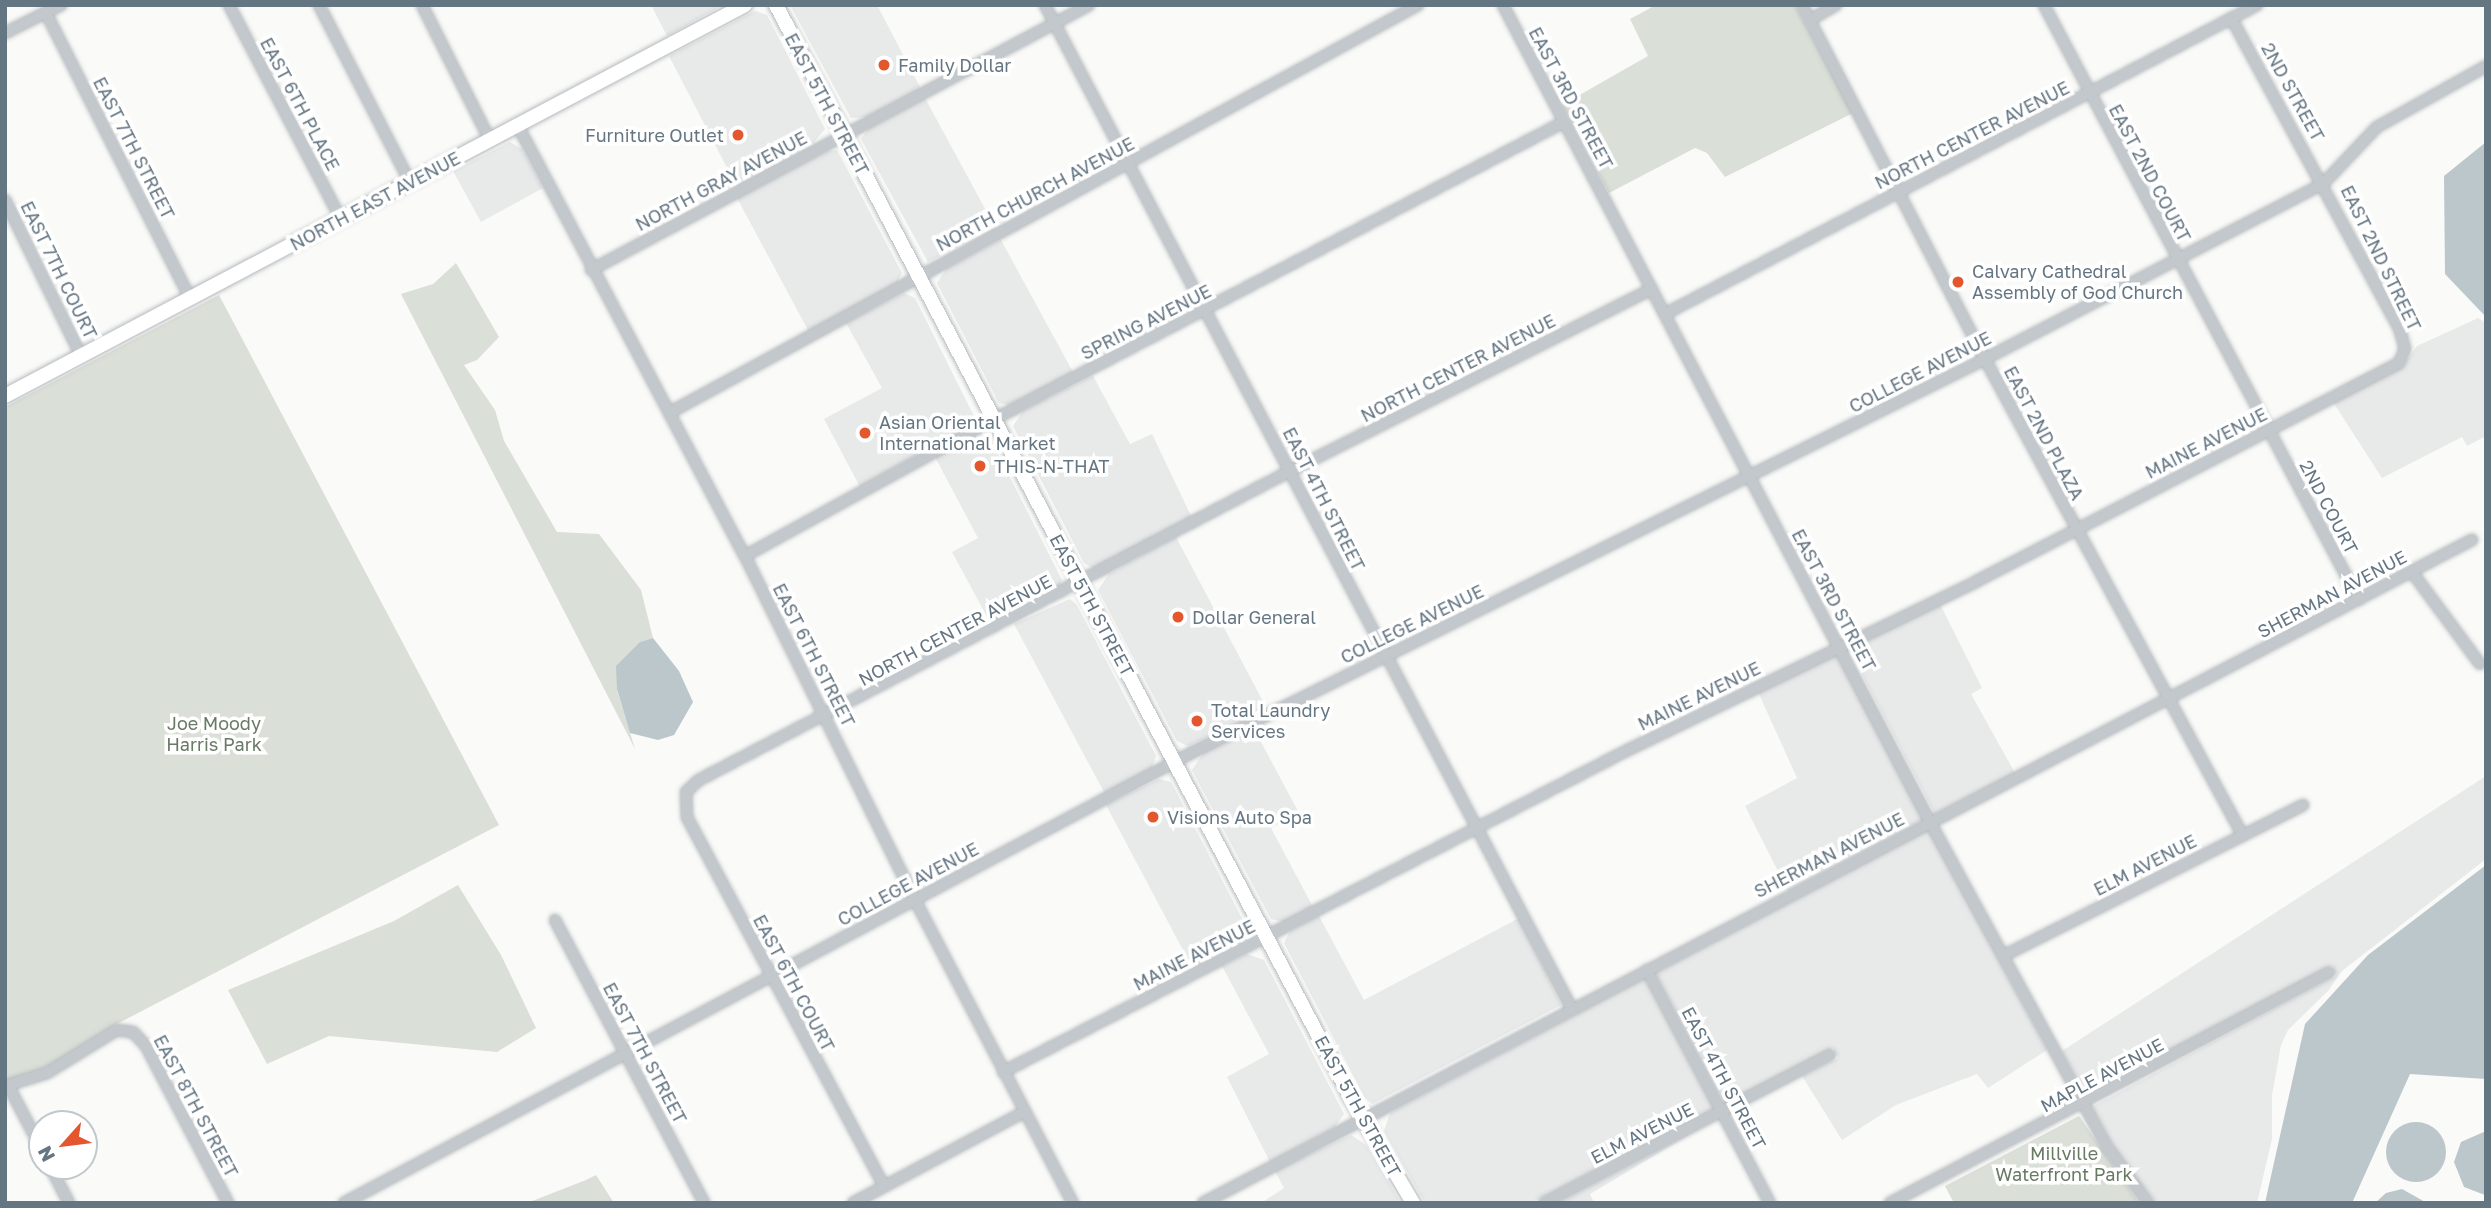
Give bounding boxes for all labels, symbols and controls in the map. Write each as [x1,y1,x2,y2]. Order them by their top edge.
street label: EAST 3RD STREET [1524,23,1618,173]
street label: EAST 5TH STREET [780,29,874,179]
street label: EAST 6TH PLACE [256,34,344,174]
street label: 2ND STREET [2257,39,2329,145]
place label: Family Dollar [898,54,1011,76]
marker: Family Dollar [876,57,892,73]
street label: EAST 7TH STREET [89,73,179,223]
street label: NORTH CENTER AVENUE [1871,76,2073,194]
street label: EAST 2ND COURT [2105,100,2195,246]
place label: Furniture Outlet [585,124,724,146]
street label: NORTH GRAY AVENUE [632,127,810,235]
marker: Furniture Outlet [730,127,746,143]
street label: NORTH CHURCH AVENUE [932,132,1138,256]
street label: NORTH EAST AVENUE [286,147,464,255]
street label: EAST 2ND STREET [2336,182,2426,334]
street label: EAST 7TH COURT [16,198,102,342]
place label: Calvary Cathedral Assembly of God Church [1972,261,2183,304]
marker: Calvary Cathedral Assembly of God Church [1950,274,1966,290]
street label: SPRING AVENUE [1077,280,1215,364]
street label: NORTH CENTER AVENUE [1357,309,1559,427]
street label: COLLEGE AVENUE [1845,327,1995,417]
street label: EAST 2ND PLAZA [2000,362,2088,504]
street label: MAINE AVENUE [2142,403,2270,483]
place label: Asian Oriental International Market [879,412,1056,454]
street label: EAST 4TH STREET [1278,424,1370,574]
marker: Asian Oriental International Market [857,425,873,441]
place label: THIS-N-THAT [994,455,1109,477]
street label: 2ND COURT [2295,456,2363,558]
marker: THIS-N-THAT [972,458,988,474]
street label: EAST 3RD STREET [1787,525,1881,675]
street label: EAST 5TH STREET [1045,530,1139,680]
street label: SHERMAN AVENUE [2254,546,2410,642]
street label: NORTH CENTER AVENUE [855,570,1055,690]
street label: EAST 6TH STREET [768,580,860,730]
street label: COLLEGE AVENUE [1337,580,1487,668]
place label: Dollar General [1192,606,1316,628]
marker: Dollar General [1170,609,1186,625]
street label: MAINE AVENUE [1634,657,1764,735]
place label: Total Laundry Services [1211,700,1330,742]
park label: Joe Moody Harris Park [166,713,262,756]
marker: Total Laundry Services [1189,713,1205,729]
place label: Visions Auto Spa [1167,806,1312,828]
street label: SHERMAN AVENUE [1750,808,1908,902]
marker: Visions Auto Spa [1145,809,1161,825]
street label: ELM AVENUE [2090,830,2200,900]
street label: COLLEGE AVENUE [834,838,982,930]
street label: EAST 6TH COURT [749,911,839,1055]
street label: MAINE AVENUE [1130,915,1258,995]
street label: EAST 7TH STREET [599,979,691,1127]
street label: EAST 4TH STREET [1677,1003,1771,1153]
street label: EAST 8TH STREET [149,1031,243,1181]
street label: EAST 5TH STREET [1310,1032,1406,1180]
street label: MAPLE AVENUE [2037,1033,2167,1117]
street label: ELM AVENUE [1587,1098,1697,1168]
north arrow [28,1110,98,1180]
text: N [32,1142,59,1166]
park label: Millville Waterfront Park [1995,1143,2133,1186]

